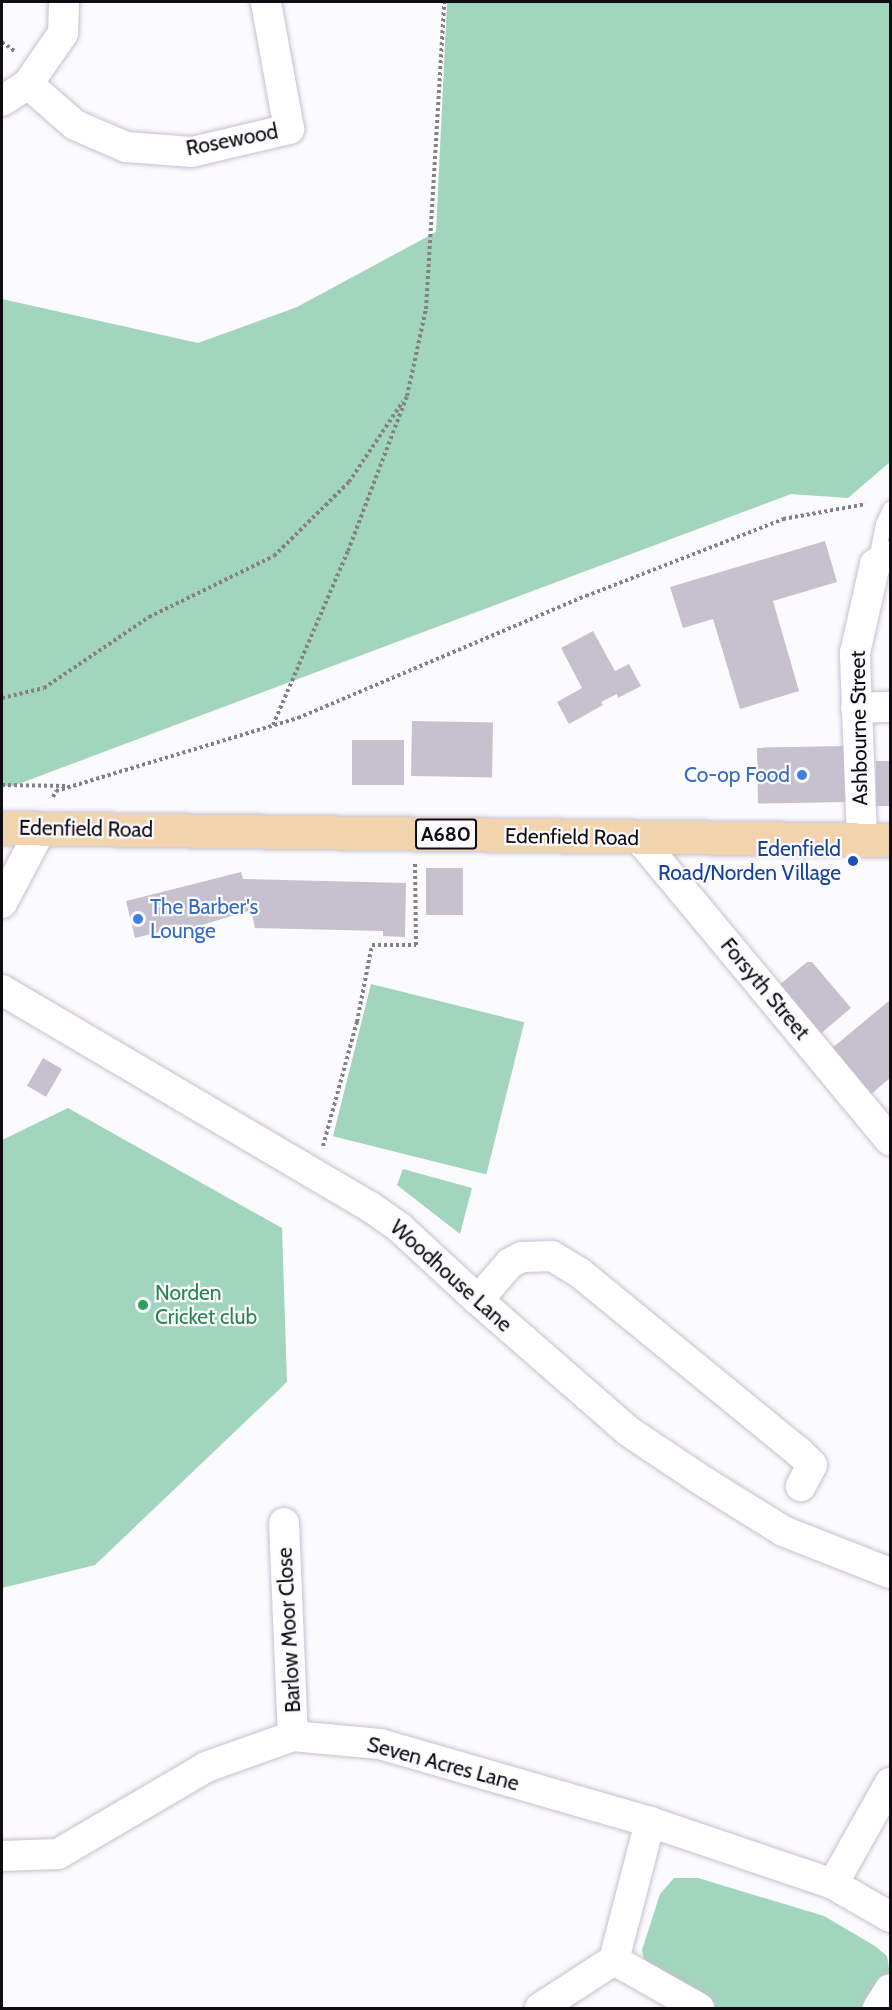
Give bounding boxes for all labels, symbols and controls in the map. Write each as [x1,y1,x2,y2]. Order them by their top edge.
street label: Rosewood [184,119,280,161]
street label: Ashbourne Street [845,650,873,806]
place label: Co-op Food [684,762,790,788]
marker: Co-op Food [795,768,809,782]
street label: Edenfield Road [19,815,153,843]
road number: A680 [414,817,478,851]
street label: Edenfield Road [505,823,639,851]
place label: Edenfield Road/Norden Village [658,836,841,886]
marker: Edenfield Road/Norden Village [846,854,860,868]
place label: The Barber's Lounge [150,894,258,944]
marker: The Barber's Lounge [131,912,145,926]
street label: Forsyth Street [715,933,815,1045]
street label: Woodhouse Lane [385,1215,517,1337]
place label: Norden Cricket club [155,1280,257,1330]
marker: Norden Cricket club [136,1298,150,1312]
street label: Barlow Moor Close [272,1547,306,1713]
street label: Seven Acres Lane [364,1732,522,1796]

